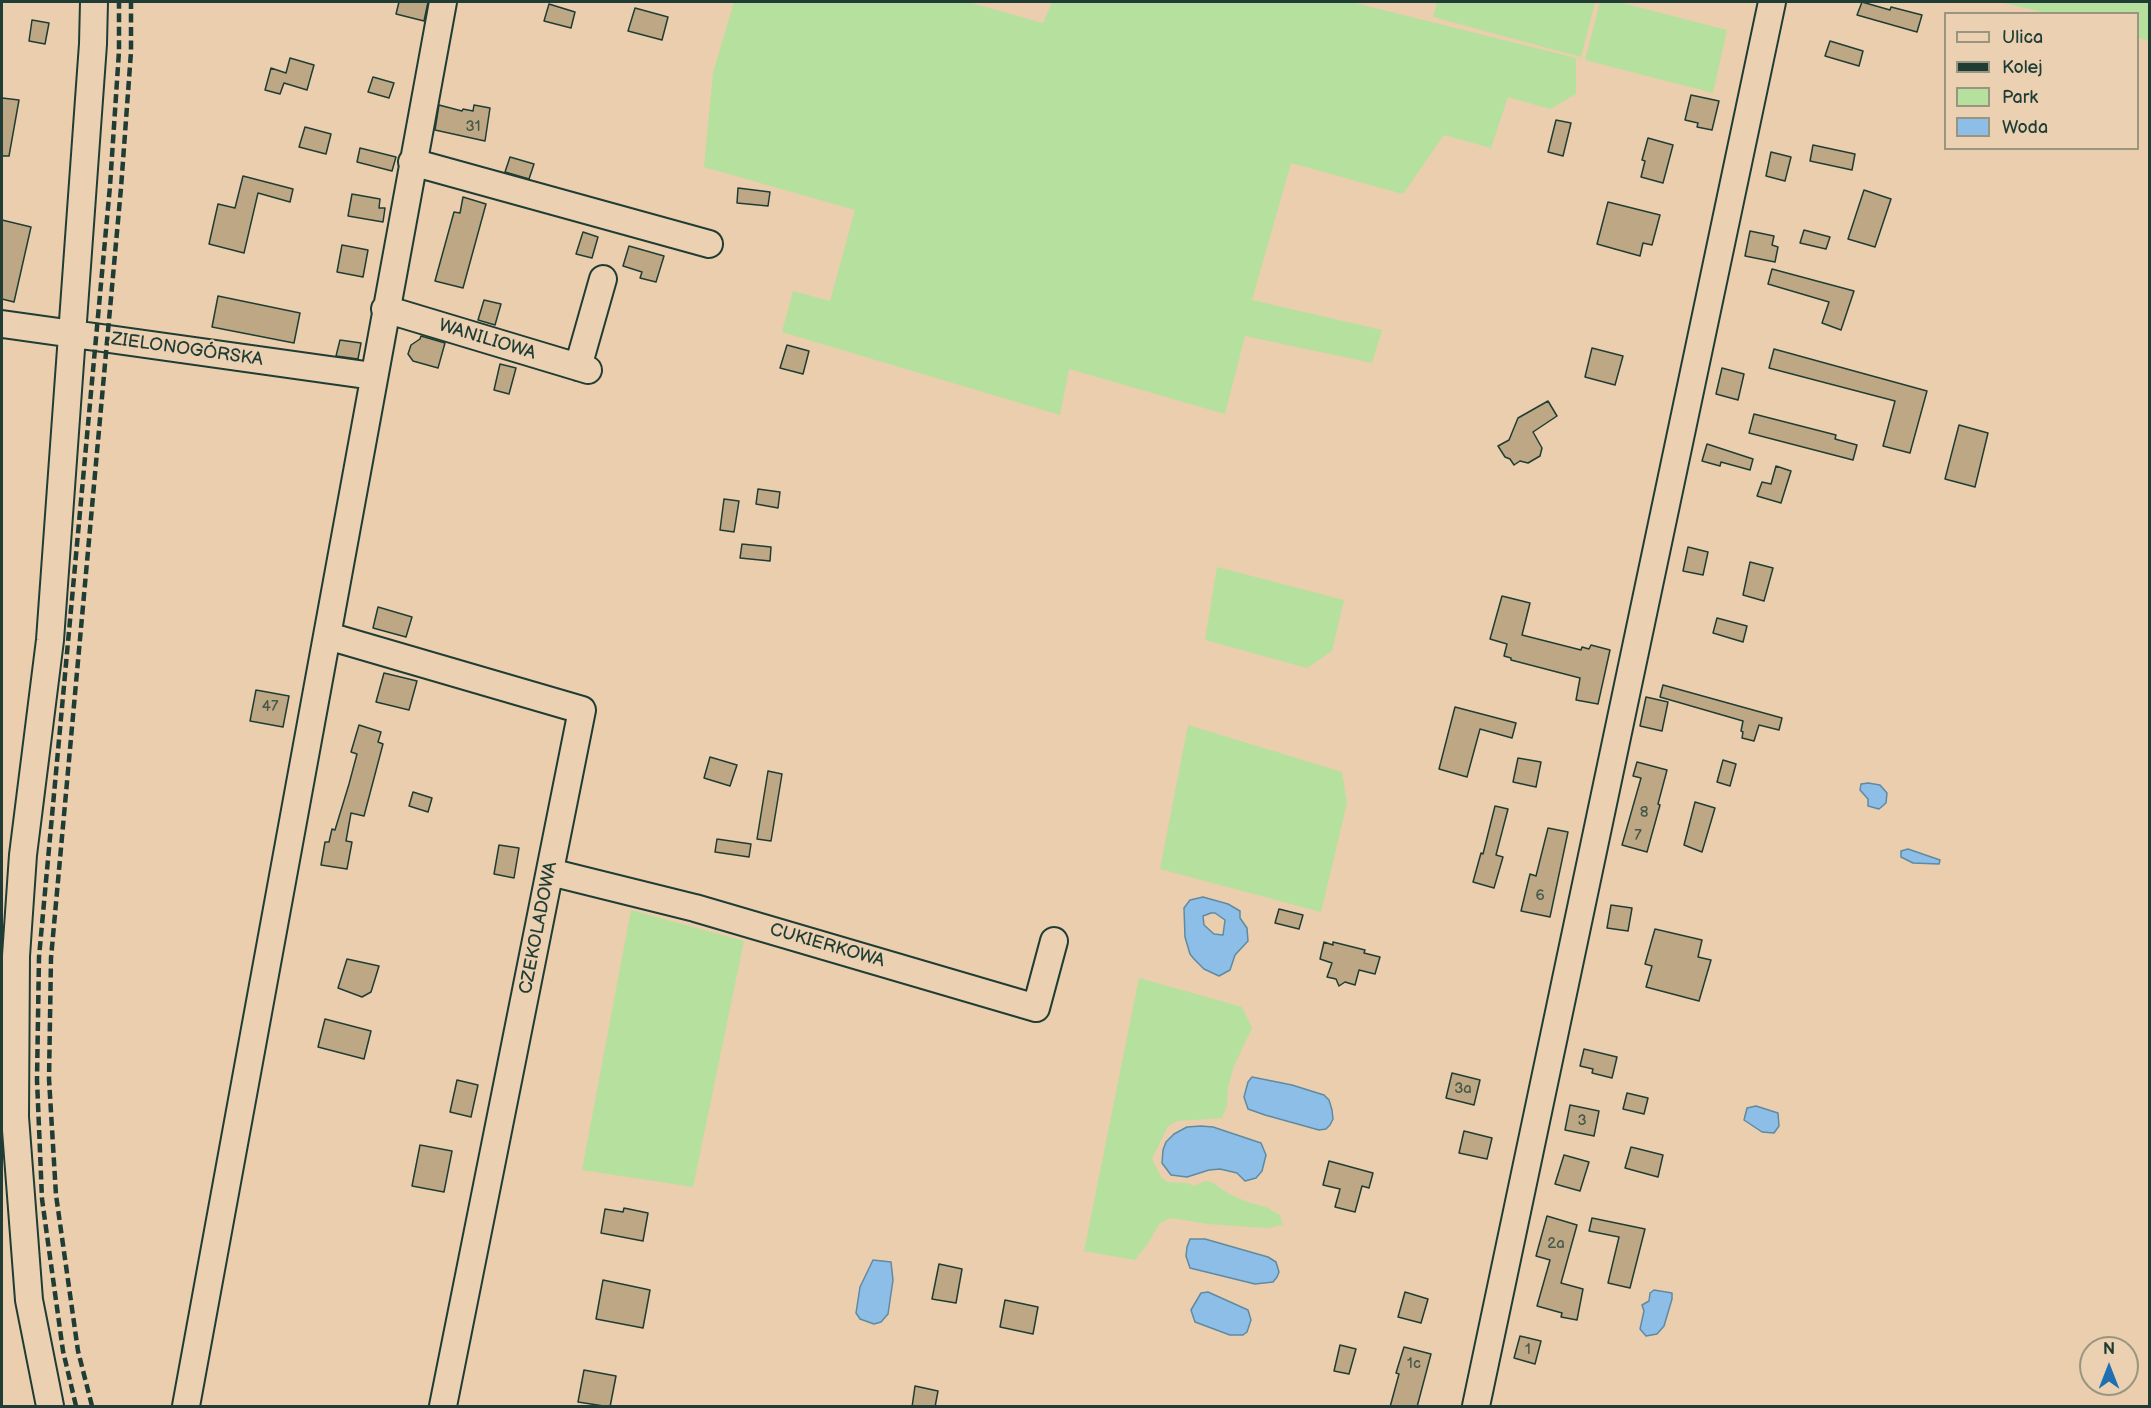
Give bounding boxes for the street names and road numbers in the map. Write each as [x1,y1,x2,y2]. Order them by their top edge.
street label: WANILIOWA [436,315,538,365]
street label: ZIELONOGÓRSKA [110,329,264,371]
street label: CZEKOLADOWA [516,860,562,996]
street label: CUKIERKOWA [767,919,887,973]

